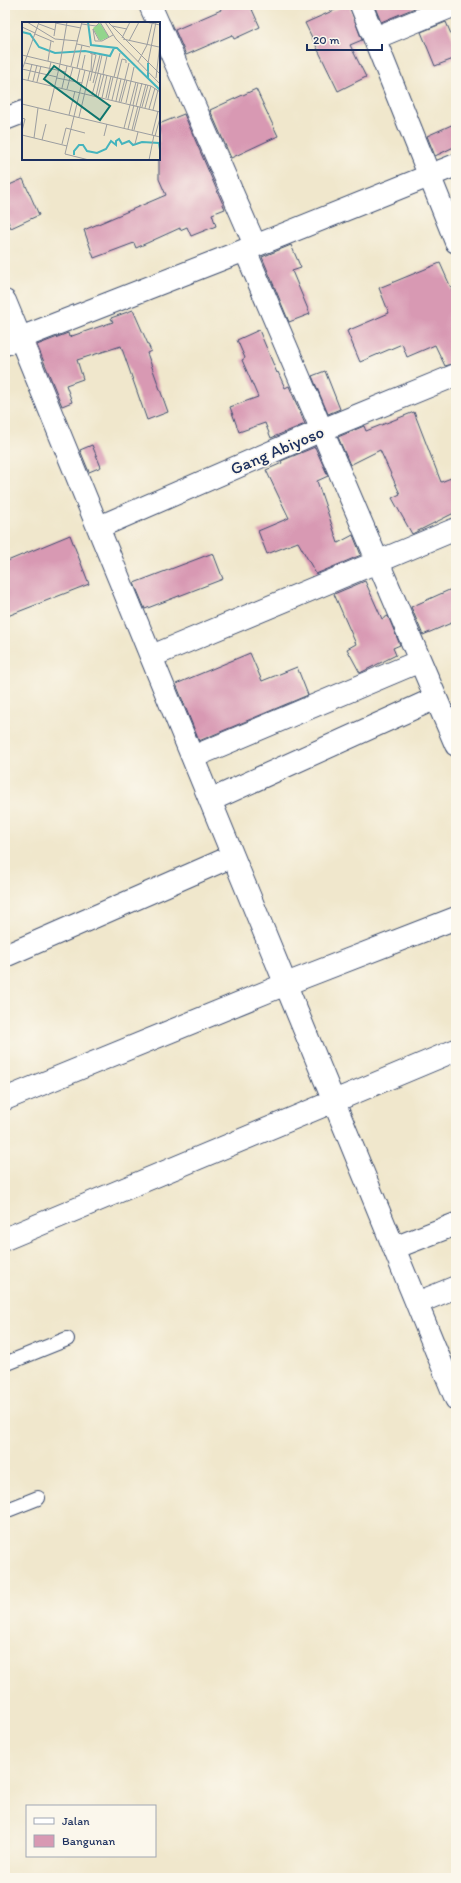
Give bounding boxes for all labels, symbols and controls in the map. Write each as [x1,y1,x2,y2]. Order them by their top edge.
inset map [22,22,160,160]
scale bar [307,26,382,52]
text: 20 m [313,33,340,47]
street label: Gang Abiyoso [227,421,327,479]
legend [26,1805,156,1857]
text: Jalan [62,1814,90,1828]
text: Bangunan [62,1834,115,1848]

